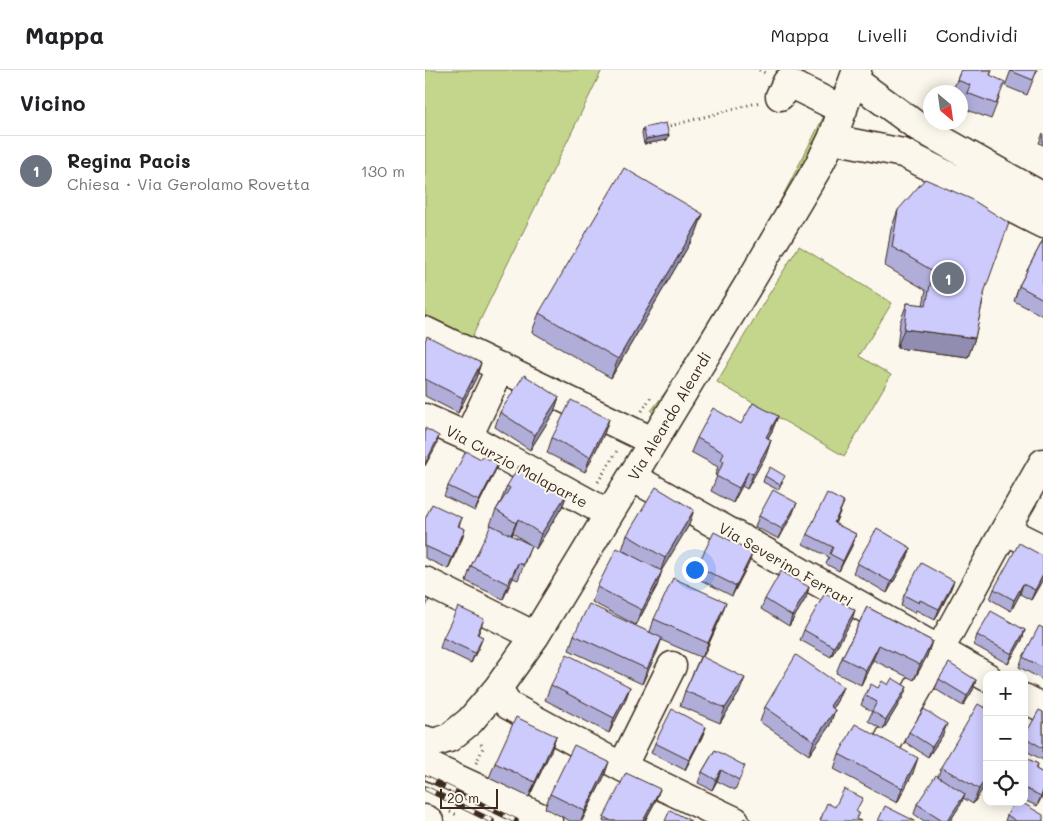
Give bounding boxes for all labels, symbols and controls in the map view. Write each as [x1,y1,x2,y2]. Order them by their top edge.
text: Mappa [25,19,104,50]
text: Mappa [770,23,829,47]
text: Livelli [857,23,908,47]
text: Condividi [936,23,1018,47]
north arrow [923,85,968,130]
text: Vicino [20,89,85,116]
text: Regina Pacis [67,148,191,173]
text: 1 [32,160,40,181]
text: 130 m [361,160,405,181]
text: Chiesa · Via Gerolamo Rovetta [67,173,310,194]
pin: 1 [932,259,964,297]
street label: Via Aleardo Aleardi [623,348,715,484]
street label: Via Curzio Malaparte [443,420,591,512]
street label: Via Severino Ferrari [715,517,857,611]
your location [682,557,708,583]
map controls [983,671,1028,806]
button: + [983,671,1028,716]
button: − [983,716,1028,761]
button: locate [983,761,1028,806]
scale bar [440,786,497,809]
text: 20 m [447,788,479,807]

